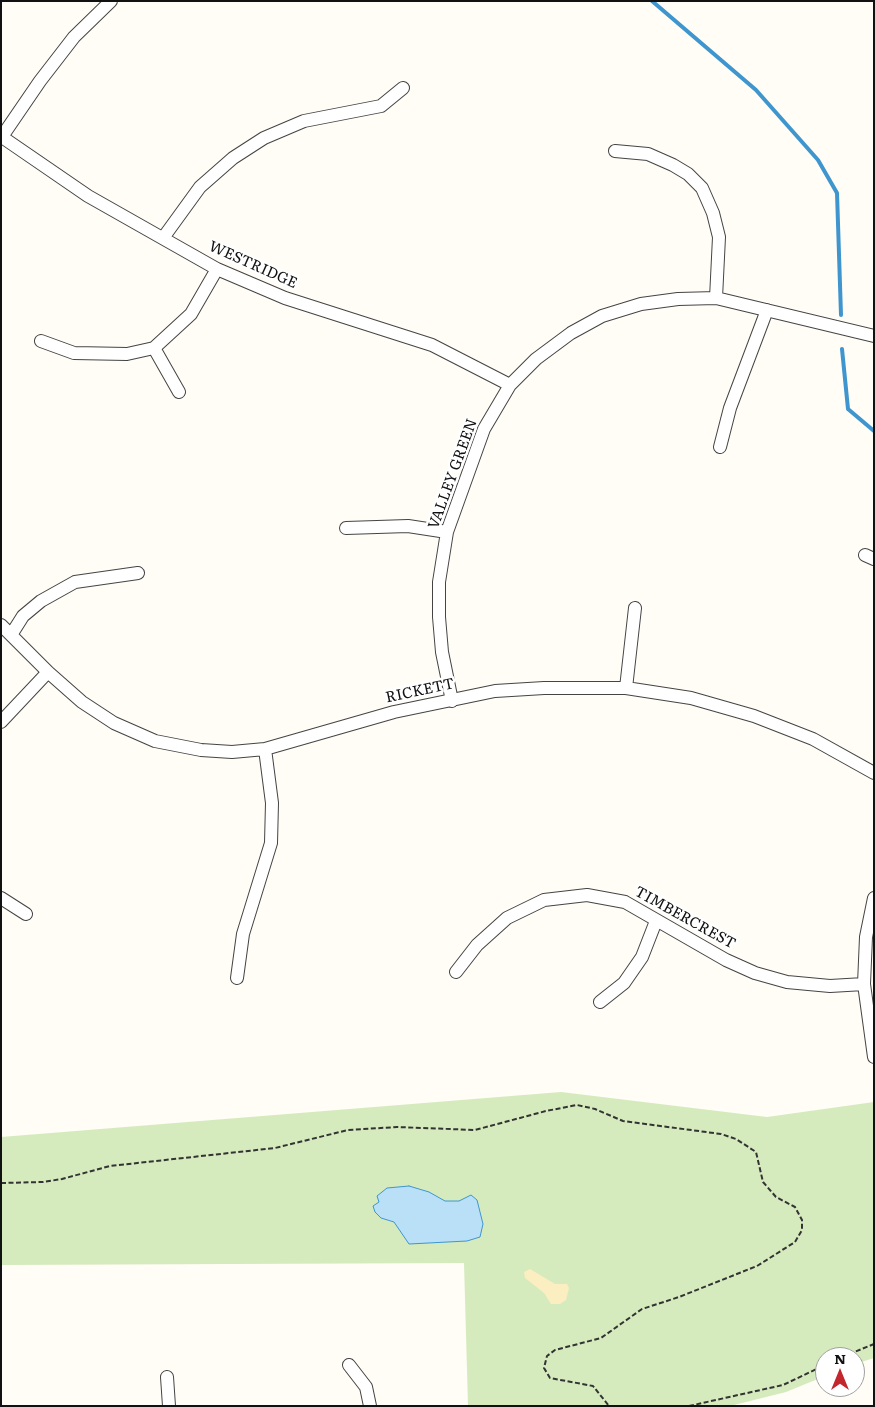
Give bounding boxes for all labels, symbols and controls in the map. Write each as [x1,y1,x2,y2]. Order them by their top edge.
street label: WESTRIDGE [206,237,300,293]
street label: VALLEY GREEN [425,416,481,532]
street label: RICKETT [384,675,456,707]
street label: TIMBERCREST [631,883,739,953]
north arrow [815,1347,865,1397]
text: N [834,1348,846,1368]

